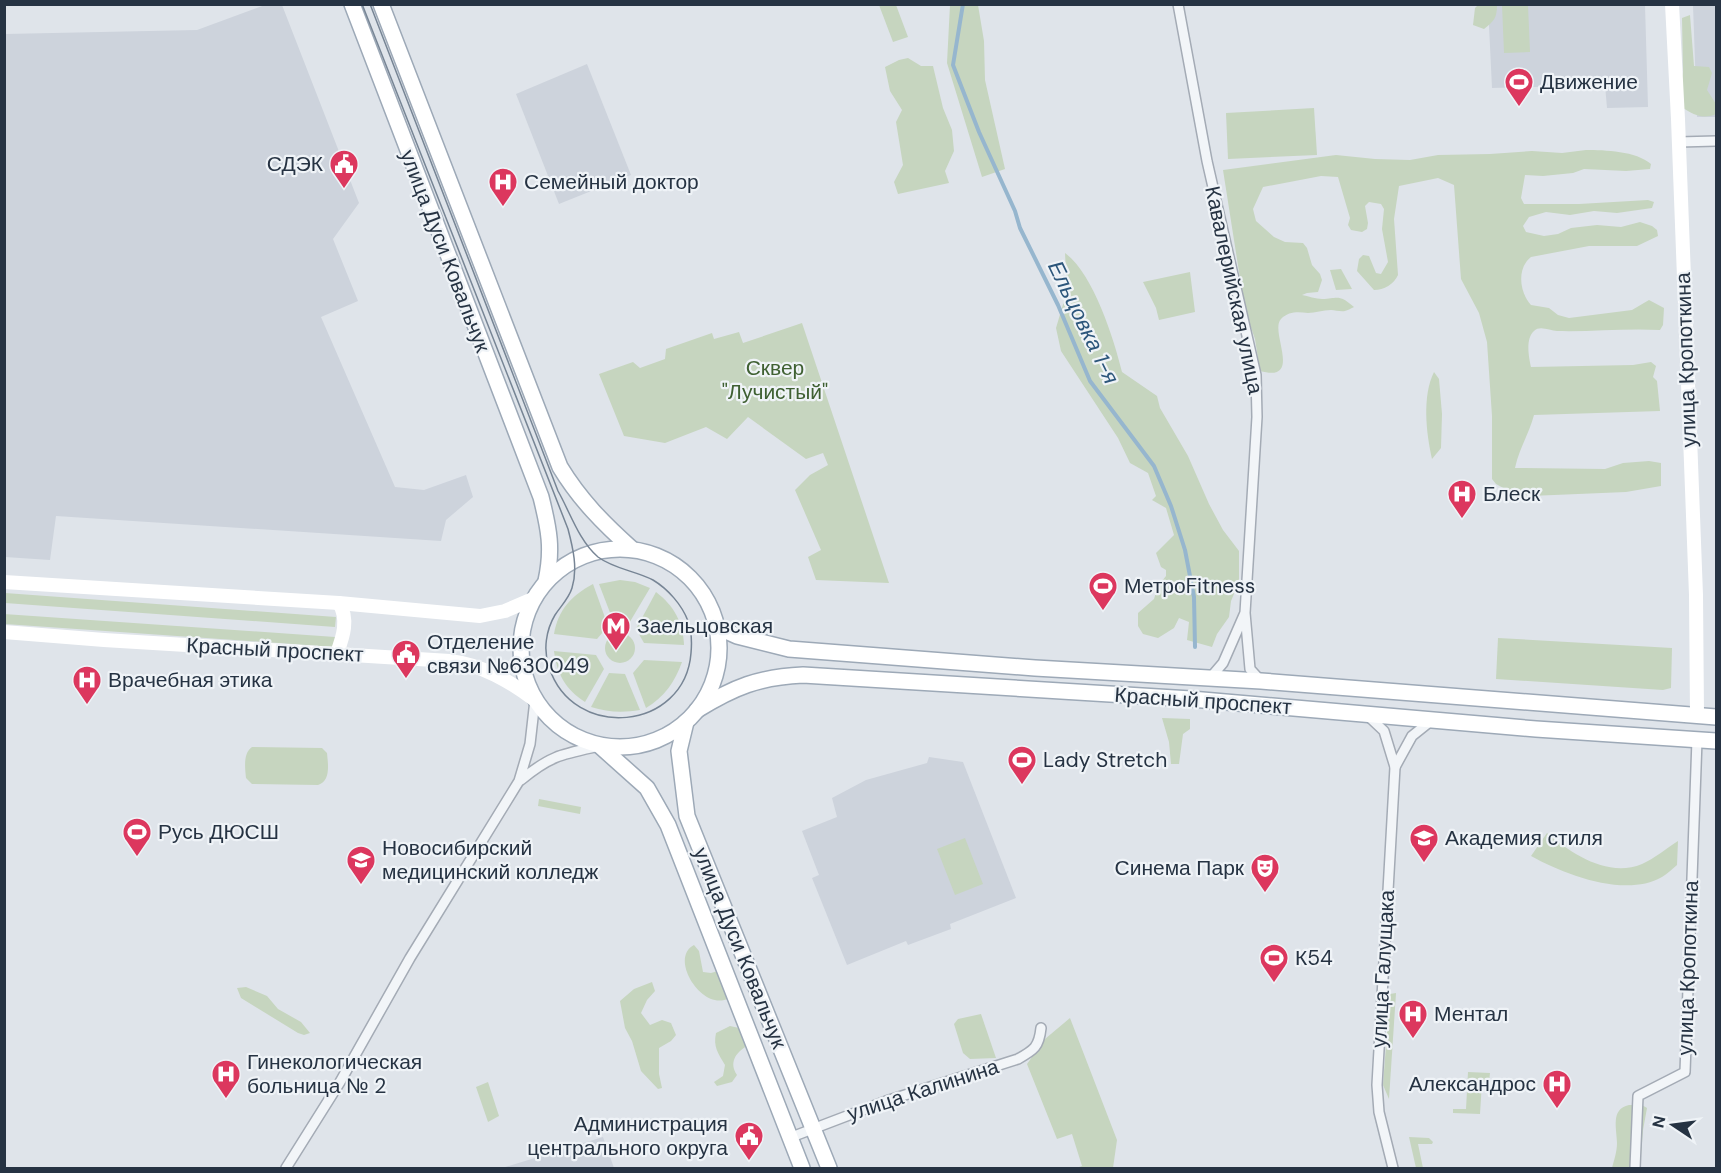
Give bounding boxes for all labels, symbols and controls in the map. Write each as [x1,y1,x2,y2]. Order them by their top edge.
sports icon: Движение [1503,66,1535,108]
place label: Движение [1540,68,1638,96]
street label: улица Дуси Ковальчук [393,146,497,357]
public building icon: СДЭК [328,148,360,190]
place label: СДЭК [267,150,324,178]
hospital icon: Семейный доктор [487,166,519,208]
place label: Семейный доктор [524,168,699,196]
street label: Кавалерийская улица [1198,183,1270,397]
water label: Ельцовка 1-я [1041,256,1126,389]
street label: улица Кропоткина [1669,272,1703,448]
park label: Сквер "Лучистый" [722,354,828,406]
hospital icon: Блеск [1446,478,1478,520]
place label: Блеск [1483,480,1541,508]
sports icon: МетроFitness [1087,570,1119,612]
place label: МетроFitness [1124,572,1255,600]
metro station icon: Заельцовская [600,610,632,652]
place label: Заельцовская [637,612,773,640]
place label: Отделение связи №630049 [427,628,590,680]
street label: Красный проспект [186,631,365,669]
public building icon: Отделение связи №630049 [390,638,422,680]
hospital icon: Врачебная этика [71,664,103,706]
place label: Врачебная этика [108,666,273,694]
street label: Красный проспект [1114,681,1293,721]
sports icon: Lady Stretch [1006,744,1038,786]
place label: Lady Stretch [1043,746,1167,774]
sports icon: Русь ДЮСШ [121,816,153,858]
place label: Русь ДЮСШ [158,818,279,846]
school or university icon: Академия стиля [1408,822,1440,864]
place label: Академия стиля [1445,824,1603,852]
place label: Новосибирский медицинский колледж [382,834,598,886]
street label: улица Дуси Ковальчук [687,843,794,1054]
school or university icon: Новосибирский медицинский колледж [345,844,377,886]
theatre icon: Синема Парк [1249,852,1281,894]
place label: Синема Парк [1114,854,1245,882]
street label: улица Кропоткина [1671,880,1705,1056]
street label: улица Галущака [1365,889,1401,1049]
sports icon: К54 [1258,942,1290,984]
place label: К54 [1295,944,1333,972]
hospital icon: Ментал [1397,998,1429,1040]
place label: Ментал [1434,1000,1508,1028]
place label: Гинекологическая больница № 2 [247,1048,422,1100]
street label: улица Калинина [844,1052,1003,1128]
hospital icon: Гинекологическая больница № 2 [210,1058,242,1100]
hospital icon: Александрос [1541,1068,1573,1110]
place label: Александрос [1409,1070,1536,1098]
north arrow [1643,1095,1703,1155]
place label: Администрация центрального округа [527,1110,728,1162]
text: N [1647,1114,1670,1130]
public building icon: Администрация центрального округа [733,1120,765,1162]

